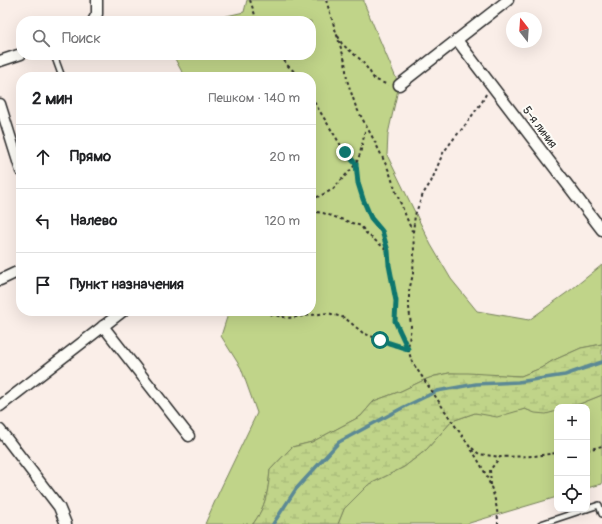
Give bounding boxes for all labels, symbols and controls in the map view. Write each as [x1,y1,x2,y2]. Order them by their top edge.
north arrow [506,12,542,48]
search box [16,16,316,60]
icon: search [30,27,52,49]
text: Поиск [62,29,101,48]
text: 2 мин [32,88,72,109]
text: Пешком · 140 m [209,90,300,106]
street label: 5-я линия [519,103,560,151]
route end [336,143,354,161]
icon: ahead [32,146,54,168]
text: Прямо [70,147,111,166]
text: 20 m [269,149,300,165]
icon: left [32,210,54,232]
text: Налево [70,211,117,230]
text: 120 m [264,213,300,229]
icon: arrive [32,274,54,296]
text: Пункт назначения [70,275,184,294]
route start [371,331,389,349]
map controls [554,404,590,512]
button: + [554,404,590,440]
button: − [554,440,590,476]
button: locate [554,476,590,512]

